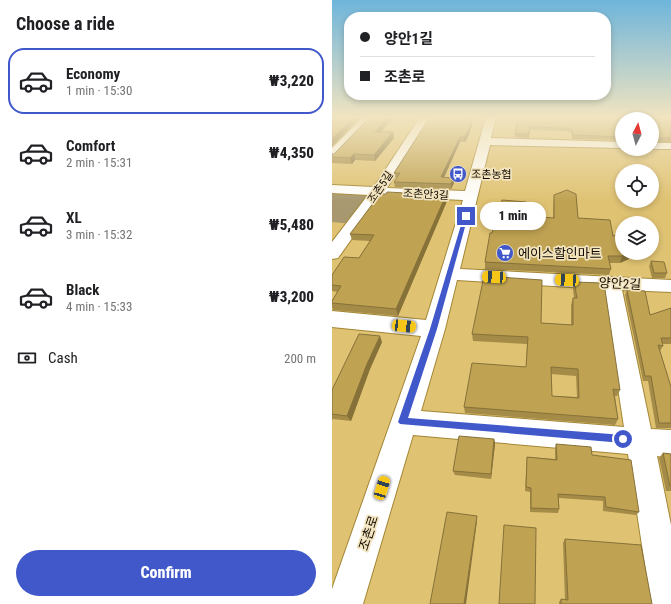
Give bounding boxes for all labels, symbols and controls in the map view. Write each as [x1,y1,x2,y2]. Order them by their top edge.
text: Choose a ride [16,13,115,34]
text: 양안1길 [384,30,433,48]
icon: car [18,63,54,99]
text: Economy [66,65,120,83]
text: 조촌로 [384,68,425,86]
text: ₩3,220 [269,72,314,90]
text: 1 min · 15:30 [66,83,132,98]
north arrow [615,112,659,156]
map controls [615,112,659,260]
icon: car [18,135,54,171]
text: Comfort [66,137,115,155]
text: ₩4,350 [269,144,314,162]
text: 2 min · 15:31 [66,155,132,170]
bus stop icon: 조촌농협 [448,164,468,184]
button: locate [615,164,659,208]
place label: 조촌농협 [471,168,511,181]
street label: 조촌5길 [365,169,396,206]
street label: 조촌안3길 [403,187,449,202]
callout: 1 min [480,202,546,230]
icon: car [18,207,54,243]
route end [457,207,475,225]
text: 1 min [499,208,527,223]
text: XL [66,209,82,227]
text: ₩5,480 [269,216,314,234]
button: layers [615,216,659,260]
text: 3 min · 15:32 [66,227,132,242]
supermarket icon: 에이스할인마트 [495,243,515,263]
place label: 에이스할인마트 [518,246,602,261]
car [482,270,506,284]
car [555,273,579,287]
street label: 양안2길 [598,275,641,292]
icon: car [18,279,54,315]
text: Black [66,281,99,299]
text: ₩3,200 [269,288,314,306]
text: 4 min · 15:33 [66,299,132,314]
car [391,319,417,333]
icon: cash [16,347,38,369]
text: Cash [48,349,78,367]
text: 200 m [284,351,316,366]
route start [614,430,632,448]
car [373,475,391,501]
street label: 조촌로 [356,514,381,553]
button: Confirm [16,550,316,596]

